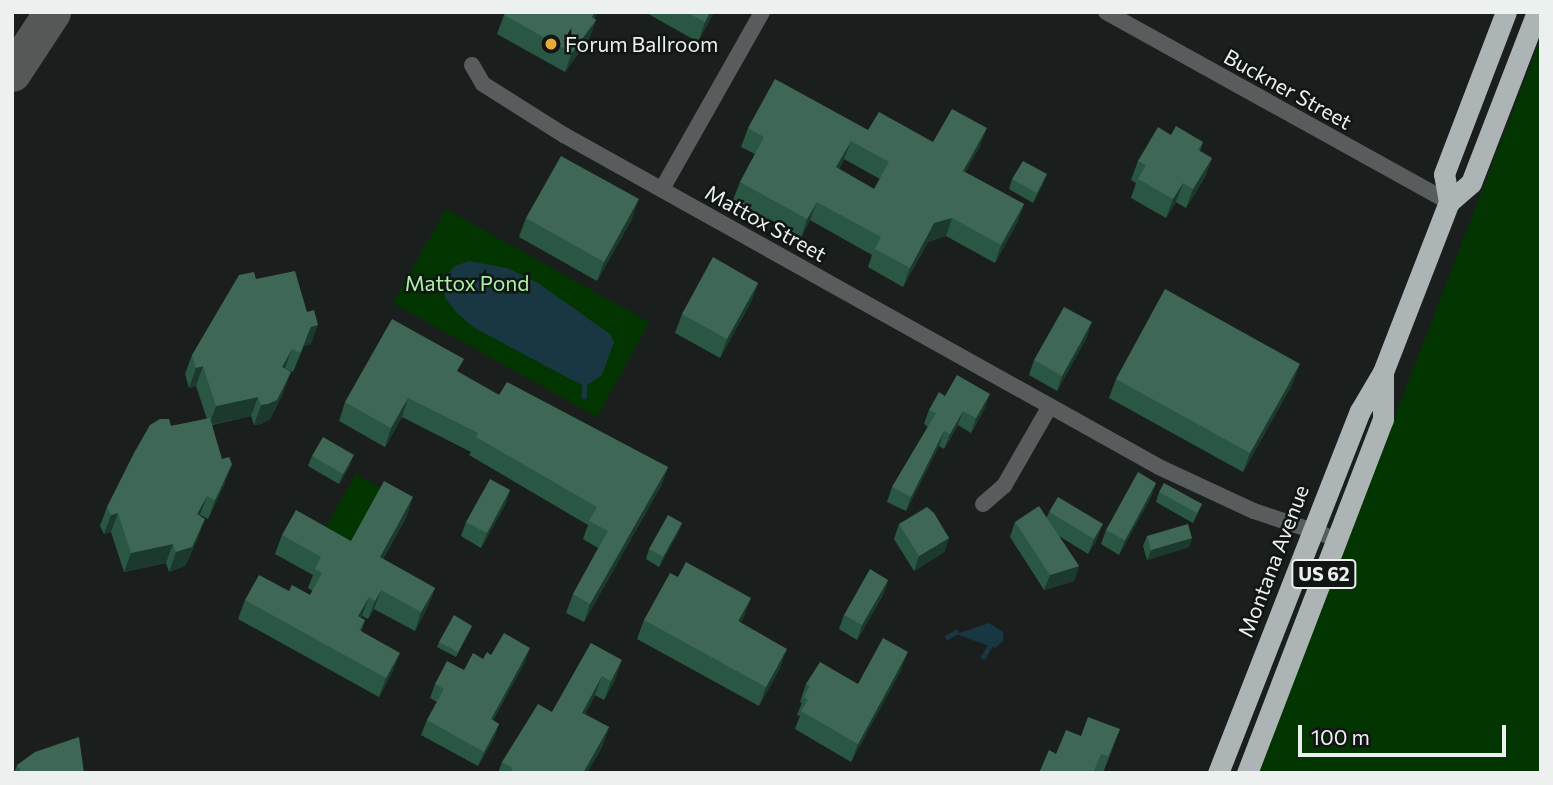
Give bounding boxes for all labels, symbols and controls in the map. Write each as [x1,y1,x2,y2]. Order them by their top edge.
place label: Forum Ballroom [565,31,718,57]
marker: Forum Ballroom [543,36,559,52]
street label: Buckner Street [1220,44,1356,134]
street label: Mattox Street [701,179,831,267]
park label: Mattox Pond [405,270,529,296]
street label: Montana Avenue [1232,481,1314,641]
road number: US 62 [1291,558,1357,590]
scale bar [1301,712,1509,756]
text: 100 m [1311,724,1370,749]

